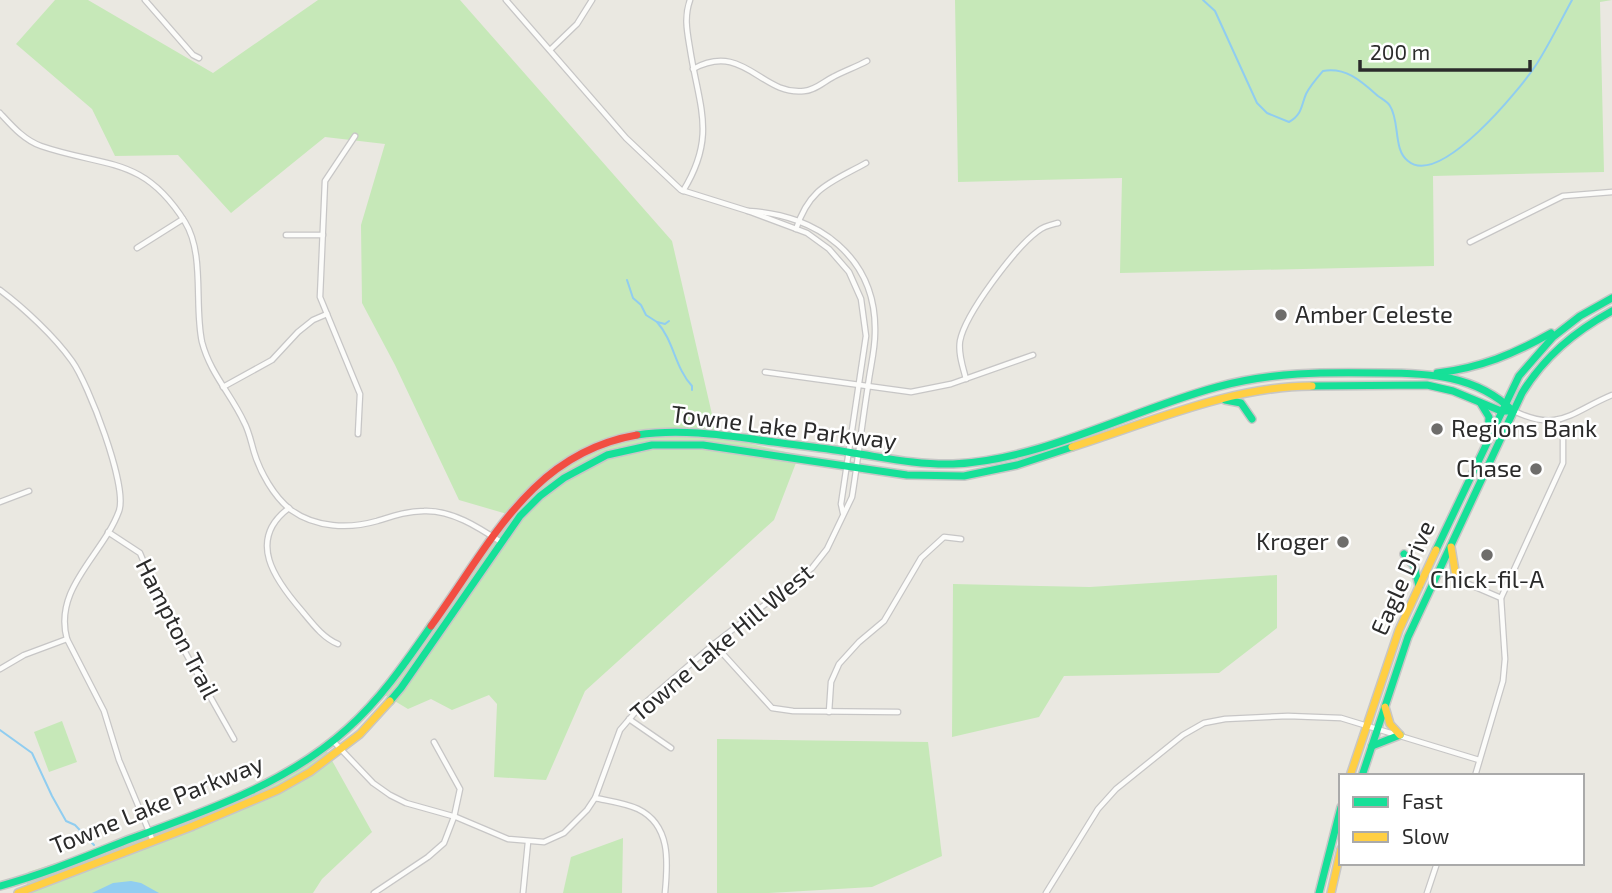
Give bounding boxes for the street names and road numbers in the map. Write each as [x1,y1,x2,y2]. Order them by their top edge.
street label: Towne Lake Parkway [670,398,899,455]
street label: Eagle Drive [1363,516,1440,639]
street label: Hampton Trail [131,553,226,703]
street label: Towne Lake Hill West [624,557,818,727]
street label: Towne Lake Parkway [46,748,267,860]

